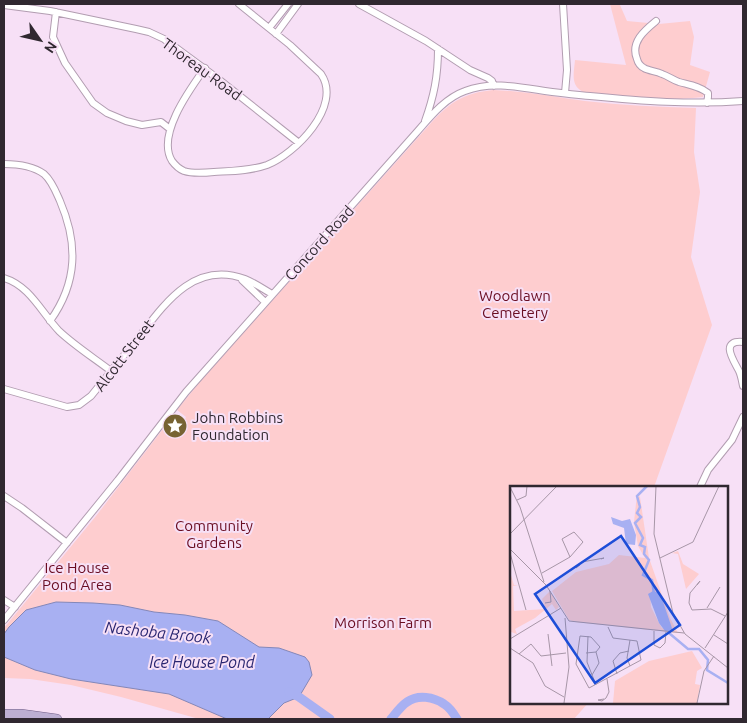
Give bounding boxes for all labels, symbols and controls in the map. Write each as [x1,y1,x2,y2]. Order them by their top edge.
north arrow [15,15,65,65]
street label: Thoreau Road [159,35,245,103]
text: N [41,38,60,56]
street label: Concord Road [281,202,357,284]
park label: Woodlawn Cemetery [479,287,551,321]
street label: Alcott Street [91,316,157,394]
place label: John Robbins Foundation [192,409,283,443]
place icon: John Robbins Foundation [162,413,188,439]
inset map [510,486,727,703]
park label: Community Gardens [175,517,253,551]
park label: Ice House Pond Area [42,559,112,593]
park label: Morrison Farm [334,614,432,631]
water label: Nashoba Brook [104,617,213,647]
water label: Ice House Pond [149,653,256,671]

